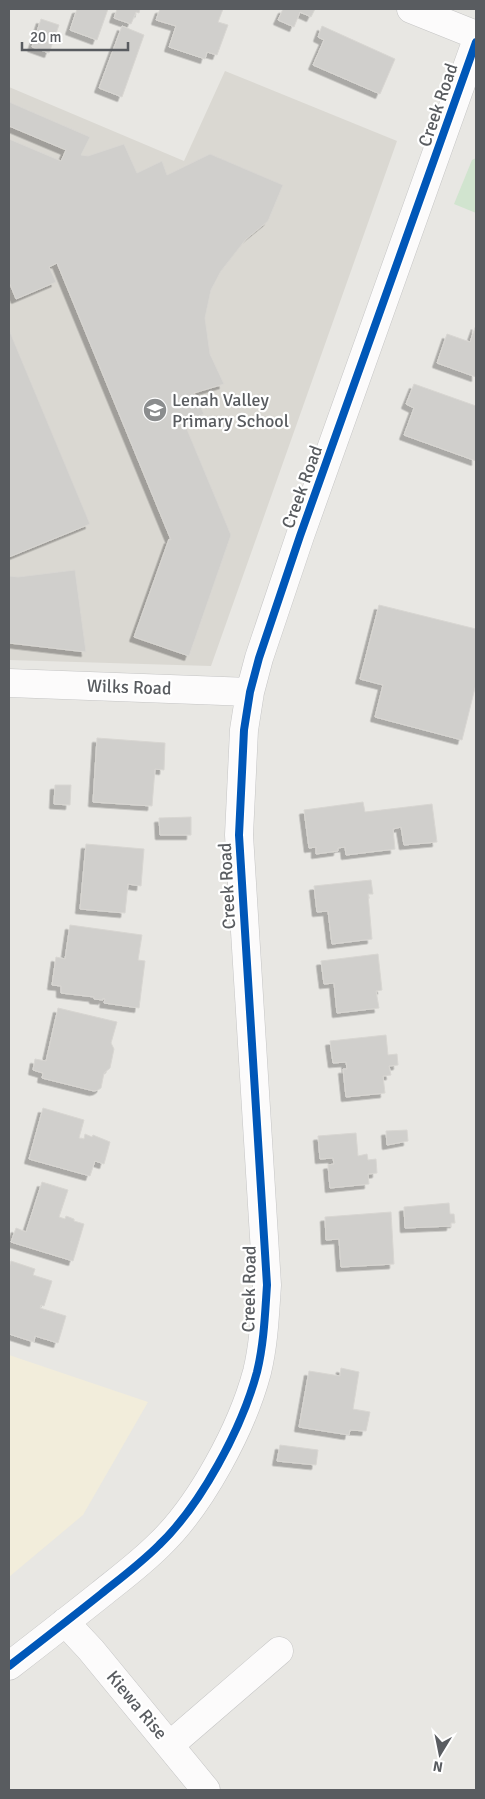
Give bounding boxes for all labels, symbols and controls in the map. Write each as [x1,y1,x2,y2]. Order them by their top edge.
scale bar [22,20,129,52]
text: 20 m [30,28,61,46]
street label: Creek Road [413,60,463,150]
place label: Lenah Valley Primary School [172,389,289,432]
school or university icon: Lenah Valley Primary School [142,397,168,423]
street label: Creek Road [277,442,327,532]
street label: Wilks Road [86,675,172,699]
street label: Creek Road [214,842,240,930]
street label: Creek Road [237,1245,261,1333]
street label: Kiewa Rise [102,1666,172,1744]
north arrow [415,1729,465,1779]
text: N [432,1757,444,1776]

